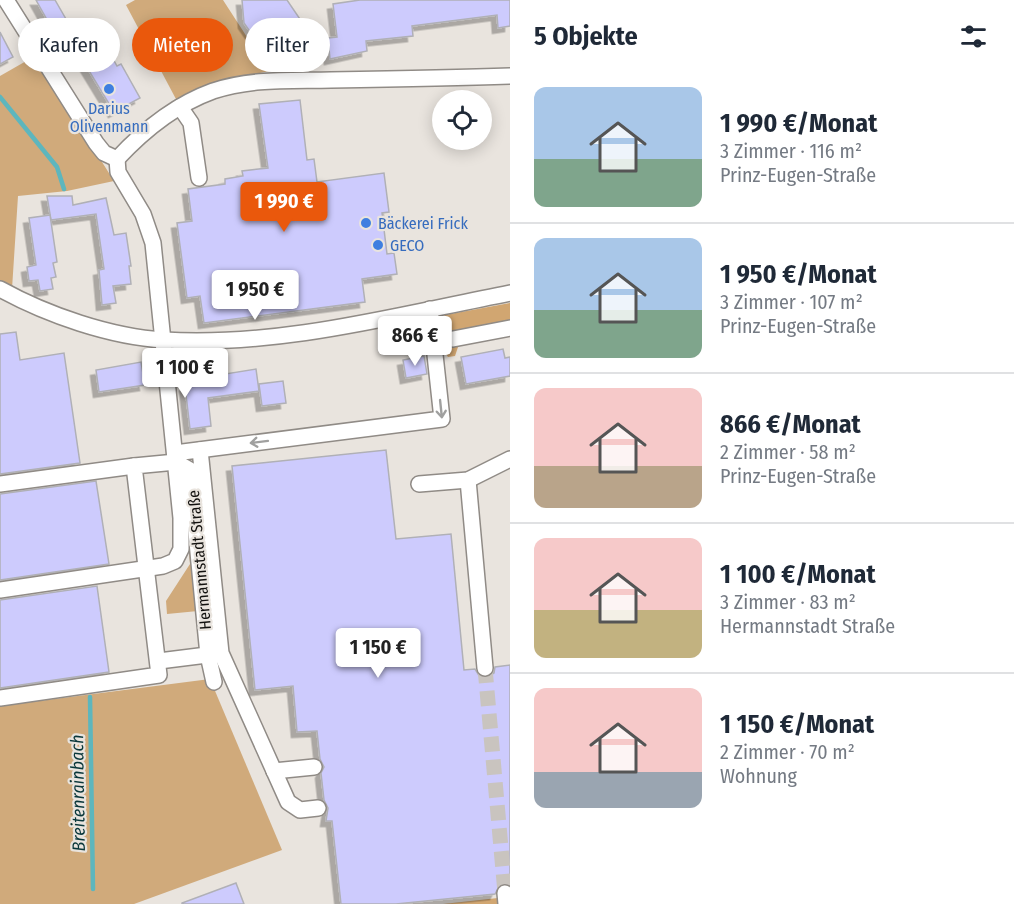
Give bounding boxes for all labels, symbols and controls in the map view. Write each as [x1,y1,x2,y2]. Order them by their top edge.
chip: Kaufen [18,18,120,72]
chip: Mieten [132,18,233,72]
chip: Filter [245,18,330,72]
icon: filters [957,20,990,53]
text: 5 Objekte [534,21,638,52]
marker: Darius Olivenmann [102,82,116,96]
map controls [432,90,492,150]
button: locate [432,90,492,150]
place label: Darius Olivenmann [70,99,148,136]
text: 1 990 €/Monat [720,108,877,139]
icon: home [582,111,654,183]
text: 3 Zimmer · 116 m² [720,139,862,163]
text: Prinz-Eugen-Straße [720,163,876,187]
pin: 1 990 € [229,182,339,233]
text: 1 990 € [254,189,314,213]
place label: Bäckerei Frick [378,214,468,233]
marker: Bäckerei Frick [359,216,373,230]
place label: GECO [390,236,424,255]
marker: GECO [371,238,385,252]
text: 1 950 €/Monat [720,259,877,290]
icon: home [582,262,654,334]
pin: 1 950 € [200,270,310,321]
text: 1 950 € [226,277,284,301]
text: 3 Zimmer · 107 m² [720,290,863,314]
text: Prinz-Eugen-Straße [720,314,876,338]
pin: 866 € [373,316,457,367]
text: 866 € [392,323,438,347]
pin: 1 100 € [130,348,240,399]
text: 1 100 € [156,355,214,379]
one-way arrow [436,398,447,418]
text: 866 €/Monat [720,409,861,440]
icon: home [582,412,654,484]
one-way arrow [250,437,270,448]
text: 2 Zimmer · 58 m² [720,440,856,464]
text: Prinz-Eugen-Straße [720,464,876,488]
street label: Hermannstadt Straße [184,489,215,631]
text: 1 100 €/Monat [720,559,876,590]
icon: home [582,562,654,634]
text: 3 Zimmer · 83 m² [720,590,856,614]
text: Hermannstadt Straße [720,614,895,638]
pin: 1 150 € [323,628,433,679]
text: 1 150 € [350,635,406,659]
text: 1 150 €/Monat [720,709,874,740]
icon: home [582,712,654,784]
water label: Breitenrainbach [66,734,90,852]
text: 2 Zimmer · 70 m² [720,740,855,764]
text: Wohnung [720,764,797,788]

